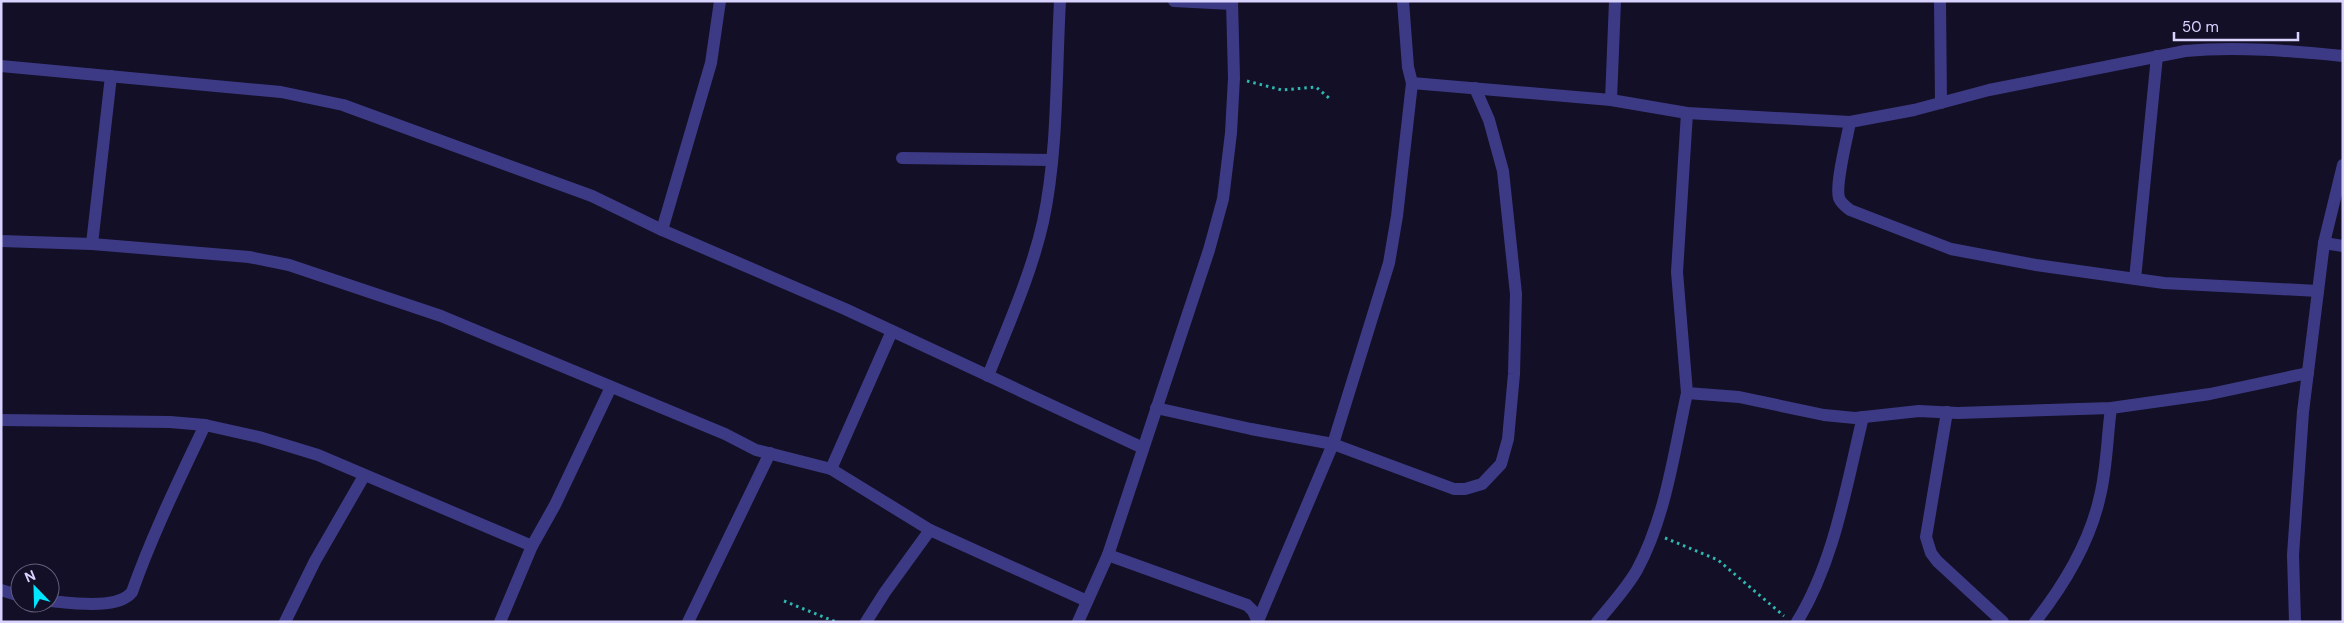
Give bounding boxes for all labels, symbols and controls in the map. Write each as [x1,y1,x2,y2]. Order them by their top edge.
scale bar [2174,10,2298,42]
text: 50 m [2182,17,2219,37]
north arrow [10,563,60,613]
text: N [22,566,38,586]

